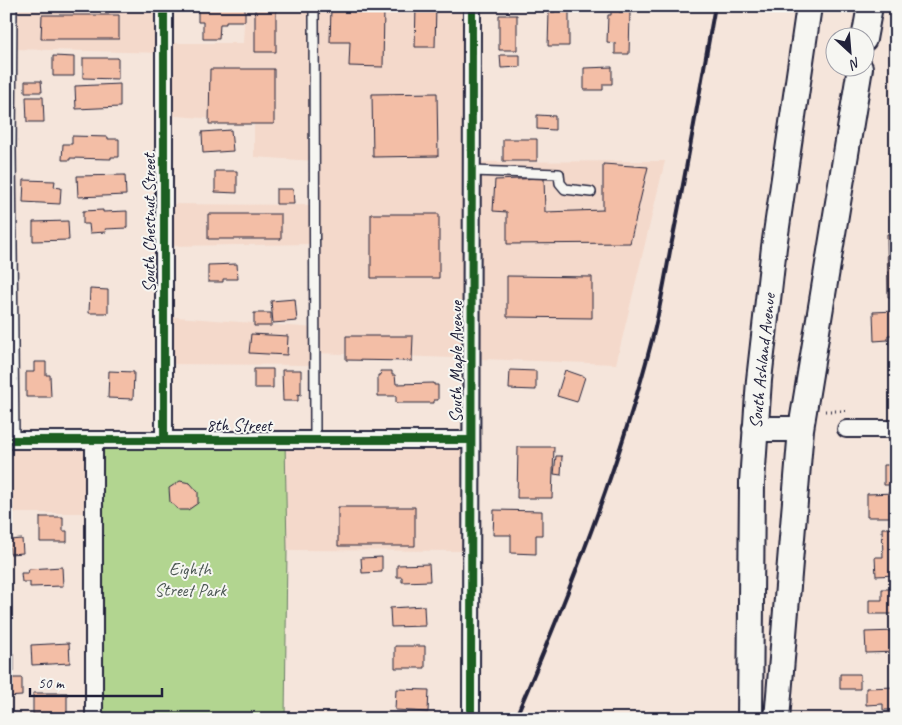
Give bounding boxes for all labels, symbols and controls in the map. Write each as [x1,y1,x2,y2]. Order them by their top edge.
north arrow [824,28,874,78]
text: N [846,54,863,74]
street label: South Chestnut Street [138,152,160,292]
street label: South Ashland Avenue [744,291,780,430]
street label: South Maple Avenue [445,300,467,423]
street label: 8th Street [206,414,274,436]
park label: Eighth Street Park [154,558,227,601]
scale bar [30,665,162,697]
text: 50 m [38,674,65,693]

